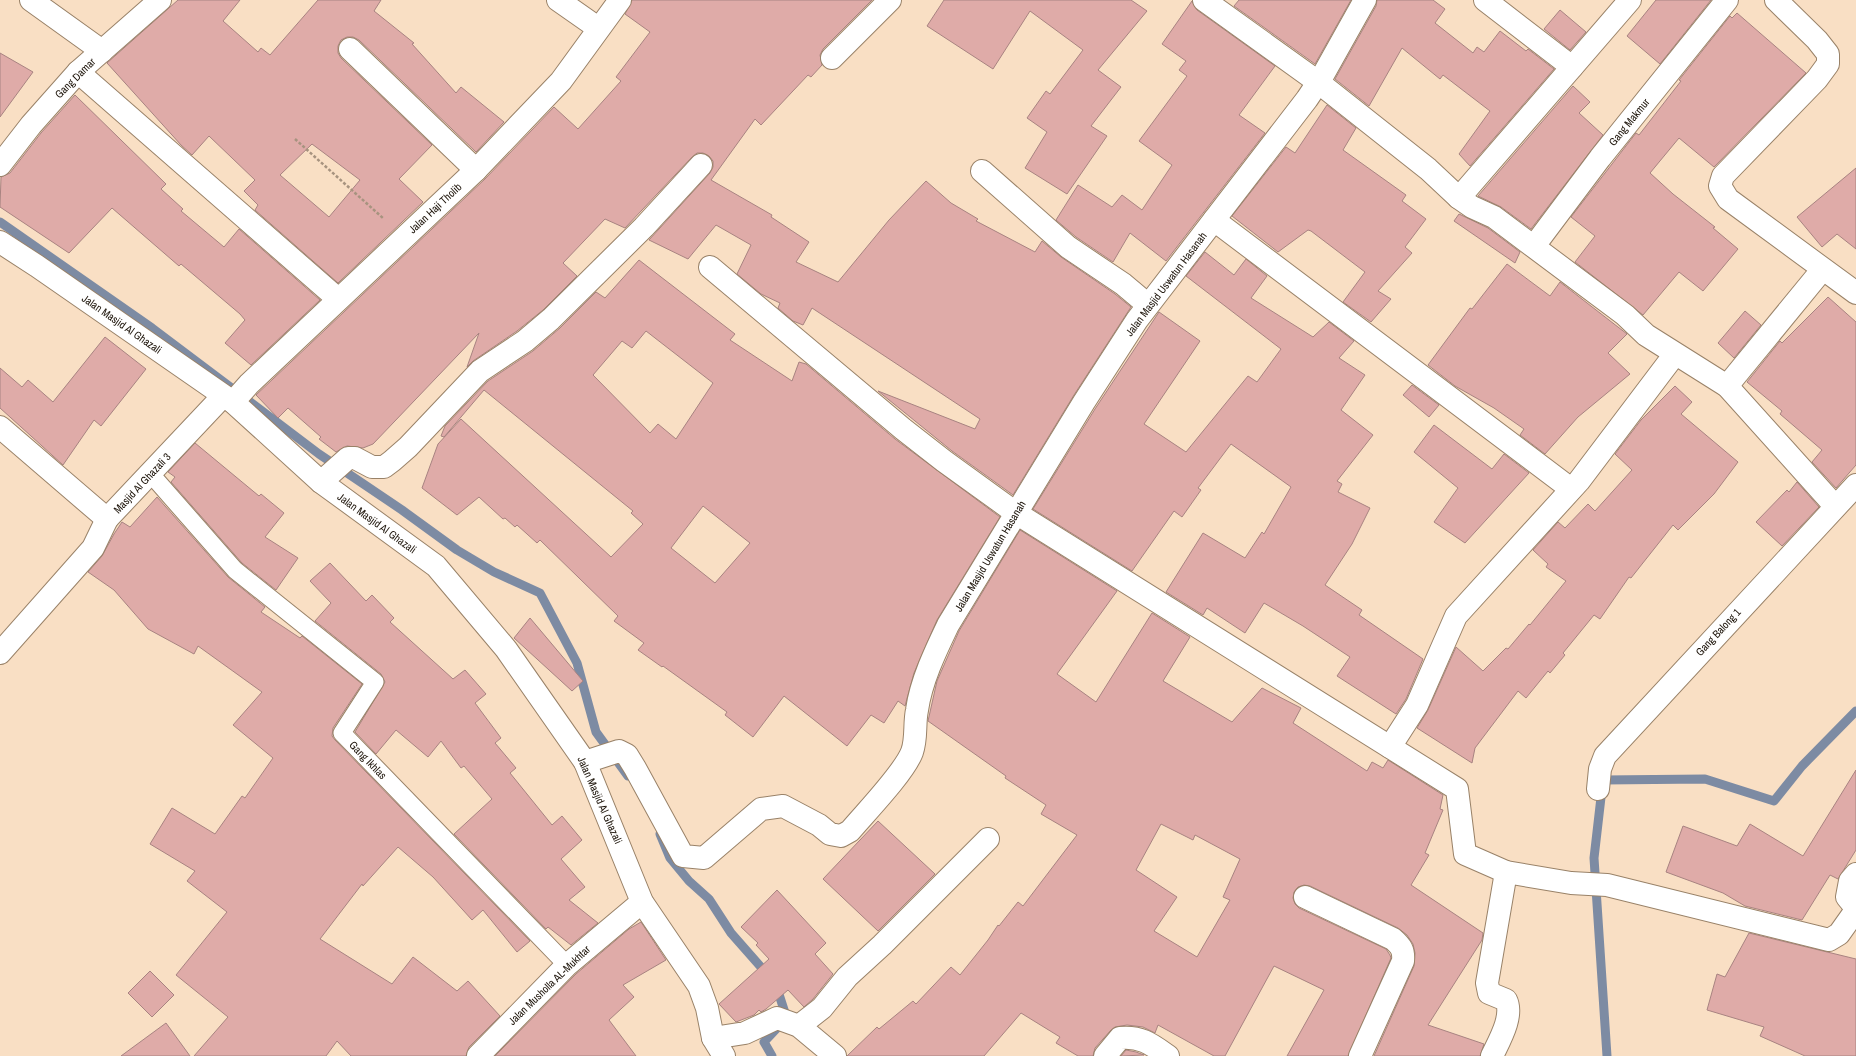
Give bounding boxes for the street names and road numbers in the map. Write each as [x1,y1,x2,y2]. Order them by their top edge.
street label: Gang Damar [52,55,98,101]
street label: Gang Makmur [1606,95,1652,149]
street label: Jalan Haji Tholib [406,180,464,236]
street label: Jalan Masjid Uswatun Hasanah [1122,229,1210,339]
street label: Jalan Masjid Al Ghazali [79,291,165,357]
street label: Masjid Al Ghazali 3 [110,450,174,516]
street label: Jalan Masjid Al Ghazali [335,490,419,556]
street label: Jalan Masjid Uswatun Hasanah [951,498,1029,614]
street label: Gang Balong 1 [1692,605,1744,659]
street label: Gang Ikhlas [346,738,390,783]
street label: Jalan Masjid Al Ghazali [574,754,626,846]
street label: Jalan Musholla AL-Mukhtar [505,942,593,1028]

